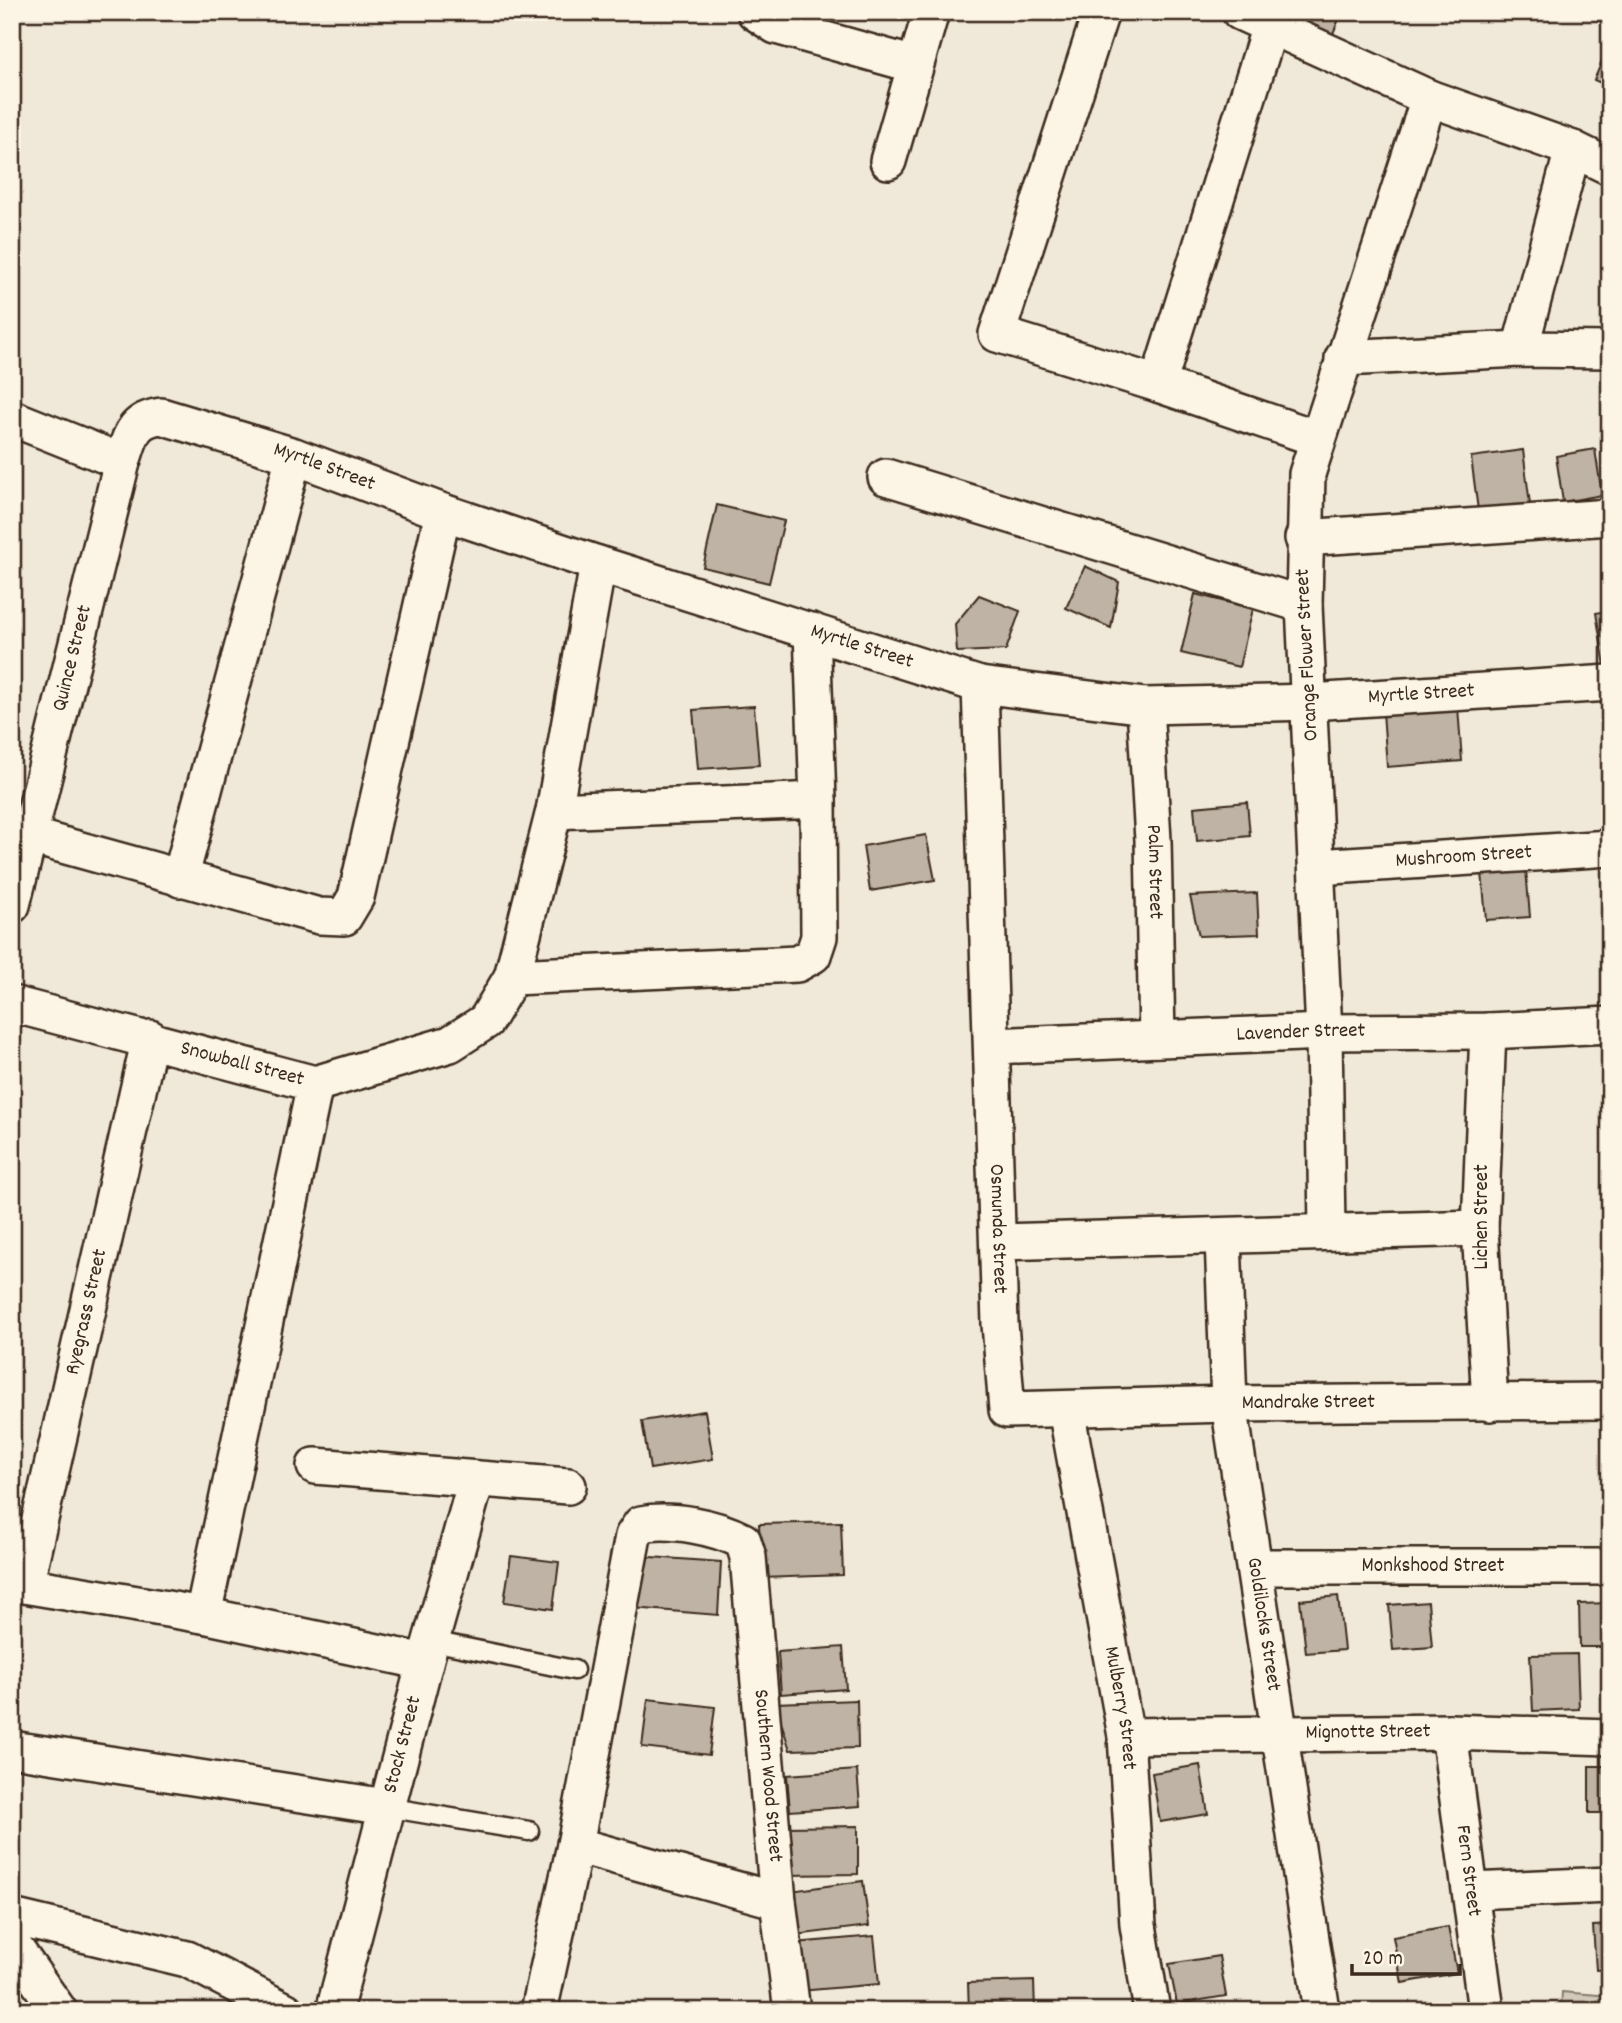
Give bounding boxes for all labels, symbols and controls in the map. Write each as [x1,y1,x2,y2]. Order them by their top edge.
street label: Myrtle Street [270,436,380,500]
street label: Orange Flower Street [1288,568,1327,742]
street label: Quince Street [46,602,101,715]
street label: Myrtle Street [806,617,917,678]
street label: Myrtle Street [1367,677,1476,713]
street label: Palm Street [1137,824,1170,920]
street label: Mushroom Street [1395,838,1533,877]
street label: Lavender Street [1236,1017,1366,1051]
street label: Snowball Street [177,1034,307,1095]
street label: Osmunda Street [980,1163,1014,1294]
street label: Lichen Street [1468,1164,1498,1270]
street label: Ryegrass Street [58,1246,116,1378]
street label: Mandrake Street [1242,1388,1375,1419]
street label: Monkshood Street [1362,1552,1505,1582]
street label: Goldilocks Street [1238,1555,1288,1693]
street label: Mulberry Street [1095,1644,1143,1771]
street label: Southern Wood Street [745,1688,790,1864]
street label: Stock Street [376,1693,430,1797]
street label: Mignotte Street [1305,1717,1431,1749]
street label: Fern Street [1446,1823,1488,1919]
scale bar [1352,1932,1461,1976]
text: 20 m [1363,1945,1403,1975]

